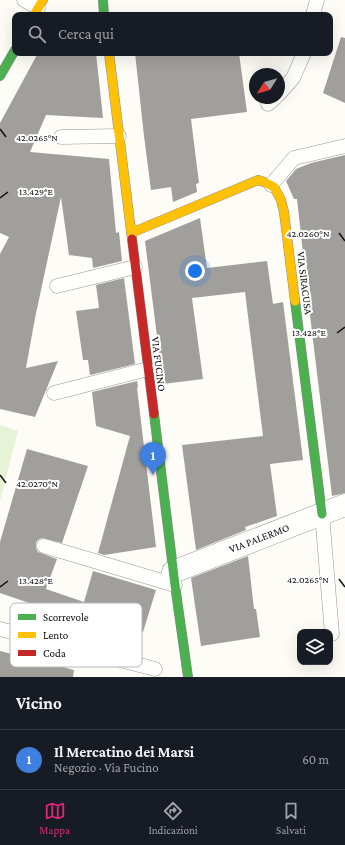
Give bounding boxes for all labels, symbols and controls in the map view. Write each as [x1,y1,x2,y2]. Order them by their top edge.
search box [12,12,333,56]
icon: search [26,23,48,45]
text: Cerca qui [58,26,114,42]
north arrow [249,68,285,104]
text: 42.0265°N [16,132,58,143]
text: 13.429°E [19,186,53,197]
text: 42.0260°N [287,228,330,239]
street label: VIA SIRACUSA [295,251,315,316]
your location [185,261,205,281]
text: 13.428°E [292,327,327,338]
street label: VIA FUCINO [150,336,168,392]
pin: 1 [140,442,166,475]
text: 42.0270°N [16,478,59,489]
street label: VIA PALERMO [227,521,291,555]
text: 42.0265°N [287,574,329,585]
text: 13.428°E [19,575,54,586]
legend [10,603,142,667]
text: Scorrevole [43,611,89,623]
text: Lento [43,629,69,641]
map controls [297,629,333,665]
button: layers [297,629,333,665]
text: Coda [43,647,66,659]
text: Vicino [16,694,62,713]
text: Il Mercatino dei Marsi [54,744,194,760]
text: 1 [27,752,31,767]
text: 60 m [302,752,329,767]
text: Negozio · Via Fucino [54,760,159,775]
tab: Mappa [39,800,70,836]
tab: Indicazioni [148,800,198,836]
tab: Salvati [276,800,306,836]

